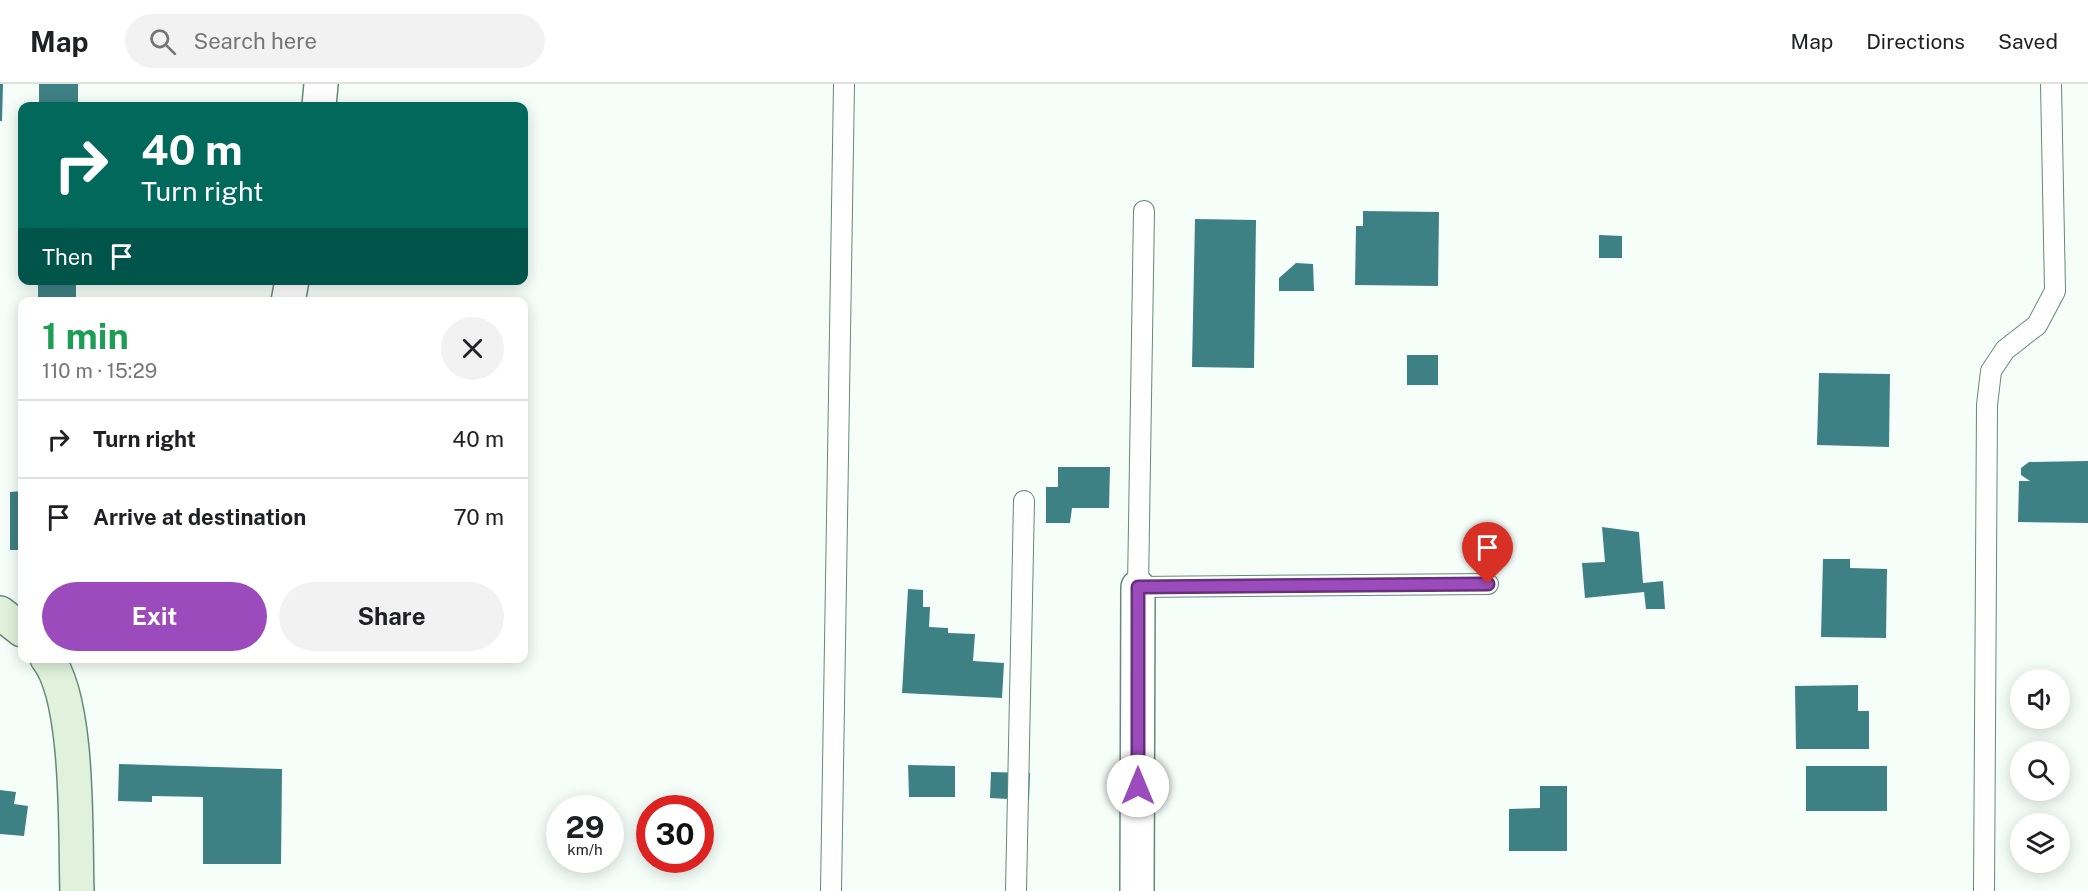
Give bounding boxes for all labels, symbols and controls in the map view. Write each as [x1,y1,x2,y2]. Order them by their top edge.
search box [125,14,545,68]
text: Map [30,25,89,58]
icon: search [146,25,179,58]
text: Search here [194,28,317,54]
text: Map [1791,29,1833,54]
text: Directions [1866,29,1965,54]
text: Saved [1998,29,2058,54]
text: 40 m [141,125,243,174]
icon: right [42,126,120,204]
text: Turn right [141,175,264,207]
icon: arrive [105,240,138,273]
text: Then [42,244,93,270]
text: 1 min [42,315,129,357]
button: close [441,317,504,380]
text: 110 m · 15:29 [42,359,157,383]
icon: right [42,423,75,456]
text: Turn right [93,426,196,452]
text: 40 m [452,426,504,452]
icon: arrive [42,501,75,534]
text: Arrive at destination [93,504,306,530]
text: 70 m [453,504,504,530]
pin [1462,522,1513,584]
icon: arrive [1471,531,1504,564]
button: Exit [42,582,267,651]
button: Share [279,582,504,651]
map controls [2010,669,2070,873]
button: sound [2010,669,2070,729]
button: search [2010,741,2070,801]
position arrow [1106,754,1170,818]
speed limit sign: 30 [636,795,714,873]
text: 29 [566,809,604,845]
button: layers [2010,813,2070,873]
text: km/h [567,841,603,858]

